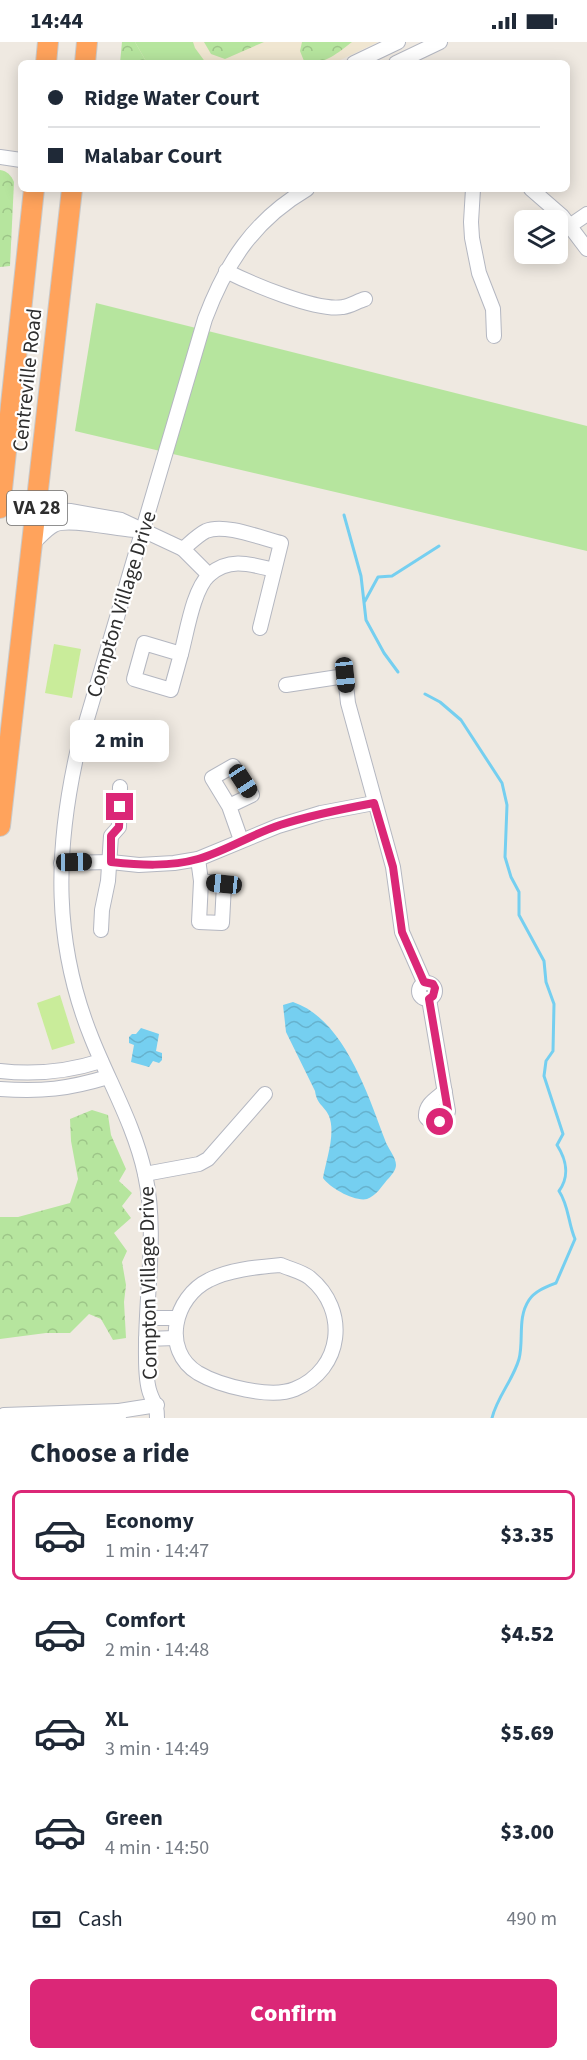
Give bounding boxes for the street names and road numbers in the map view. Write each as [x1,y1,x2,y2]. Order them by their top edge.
street label: Centreville Road [5,307,49,453]
road number: VA 28 [7,491,67,525]
street label: Compton Village Drive [78,507,164,701]
street label: Compton Village Drive [131,1186,165,1380]

